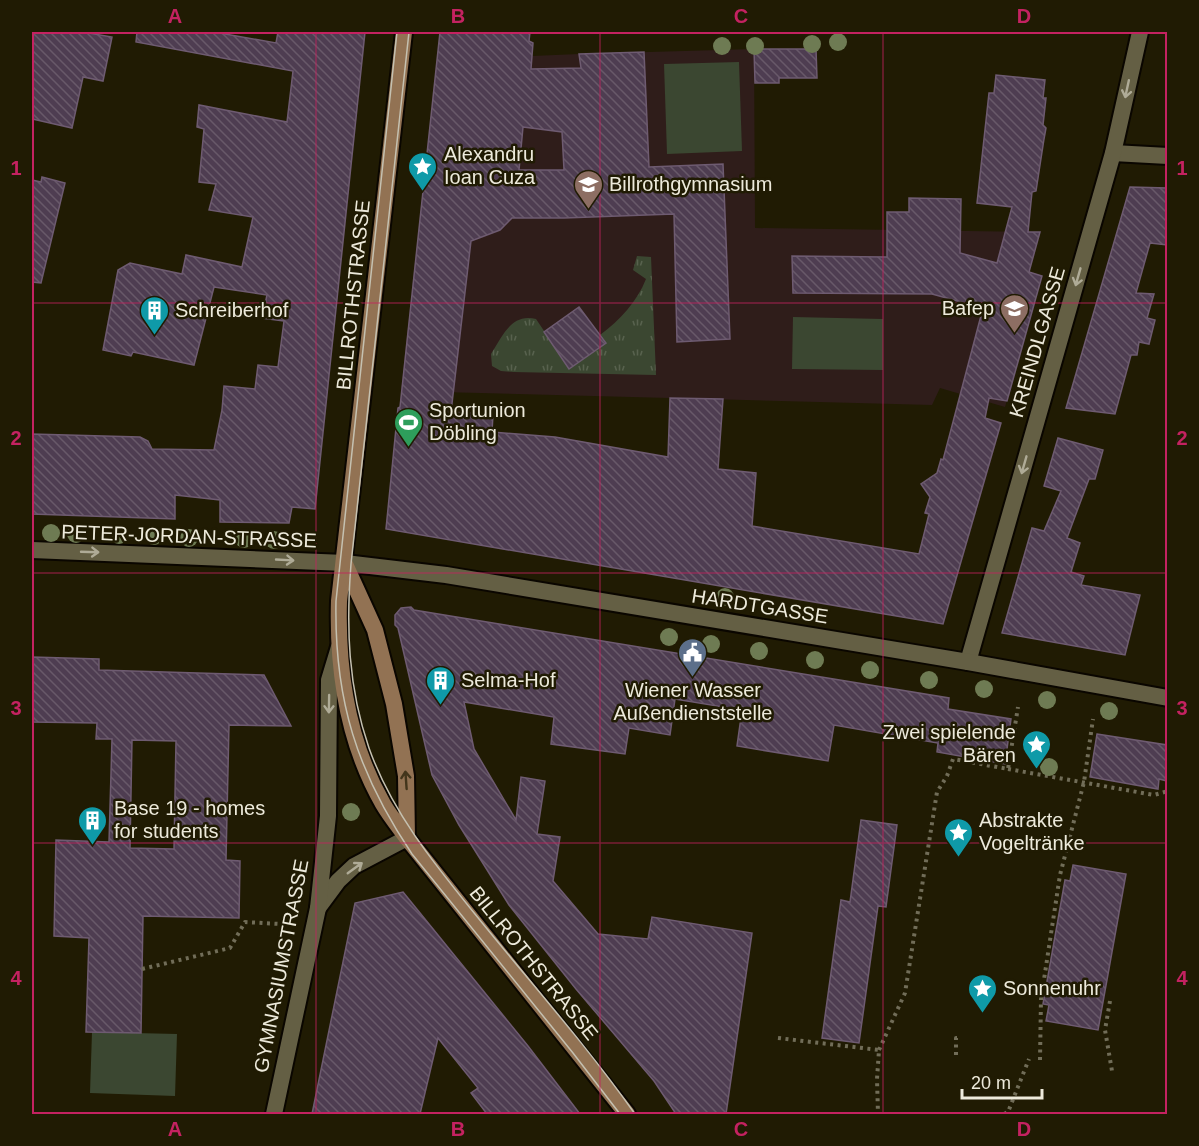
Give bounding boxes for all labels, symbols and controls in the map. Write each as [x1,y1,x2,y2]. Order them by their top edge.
text: A [168,5,182,27]
text: B [451,5,465,27]
text: C [734,5,748,27]
text: D [1017,5,1031,27]
one-way arrow [1121,78,1132,98]
place label: Alexandru Ioan Cuza [444,143,536,188]
place icon: Alexandru Ioan Cuza [407,150,439,192]
text: 1 [10,157,22,179]
text: 1 [1176,157,1188,179]
school or university icon: Billrothgymnasium [572,168,604,210]
place label: Billrothgymnasium [609,173,772,195]
street label: BILLROTHSTRASSE [332,199,374,391]
street label: KREINDLGASSE [1005,264,1069,420]
one-way arrow [1071,267,1083,286]
school or university icon: Bafep [999,292,1031,334]
building icon: Schreiberhof [138,294,170,336]
place label: Bafep [942,297,994,319]
place label: Schreiberhof [175,299,289,321]
place label: Sportunion Döbling [429,399,526,444]
sports icon: Sportunion Döbling [392,406,424,448]
text: 2 [10,427,22,449]
text: 2 [1176,427,1188,449]
one-way arrow [1018,455,1029,474]
street label: PETER-JORDAN-STRASSE [61,521,317,551]
one-way arrow [79,547,99,558]
one-way arrow [274,555,294,566]
street label: HARDTGASSE [690,584,830,628]
public building icon: Wiener Wasser Außendienststelle [677,636,709,678]
building icon: Selma-Hof [424,664,456,706]
place label: Selma-Hof [461,669,556,691]
place label: Wiener Wasser Außendienststelle [614,679,772,724]
one-way arrow [323,693,335,713]
text: 3 [10,697,22,719]
text: 3 [1176,697,1188,719]
place label: Zwei spielende Bären [883,721,1016,766]
place icon: Zwei spielende Bären [1021,728,1053,770]
one-way arrow [400,770,411,790]
place label: Base 19 - homes for students [114,797,265,842]
building icon: Base 19 - homes for students [77,804,109,846]
place label: Abstrakte Vogeltränke [979,809,1085,854]
place icon: Abstrakte Vogeltränke [942,816,974,858]
street label: GYMNASIUMSTRASSE [250,858,312,1074]
one-way arrow [346,861,362,874]
street label: BILLROTHSTRASSE [465,882,603,1044]
text: 4 [10,967,22,989]
text: 4 [1176,967,1188,989]
place icon: Sonnenuhr [966,972,998,1014]
place label: Sonnenuhr [1003,977,1101,999]
scale bar [962,1062,1042,1100]
text: 20 m [971,1073,1011,1093]
text: A [168,1118,182,1140]
text: B [451,1118,465,1140]
text: C [734,1118,748,1140]
text: D [1017,1118,1031,1140]

